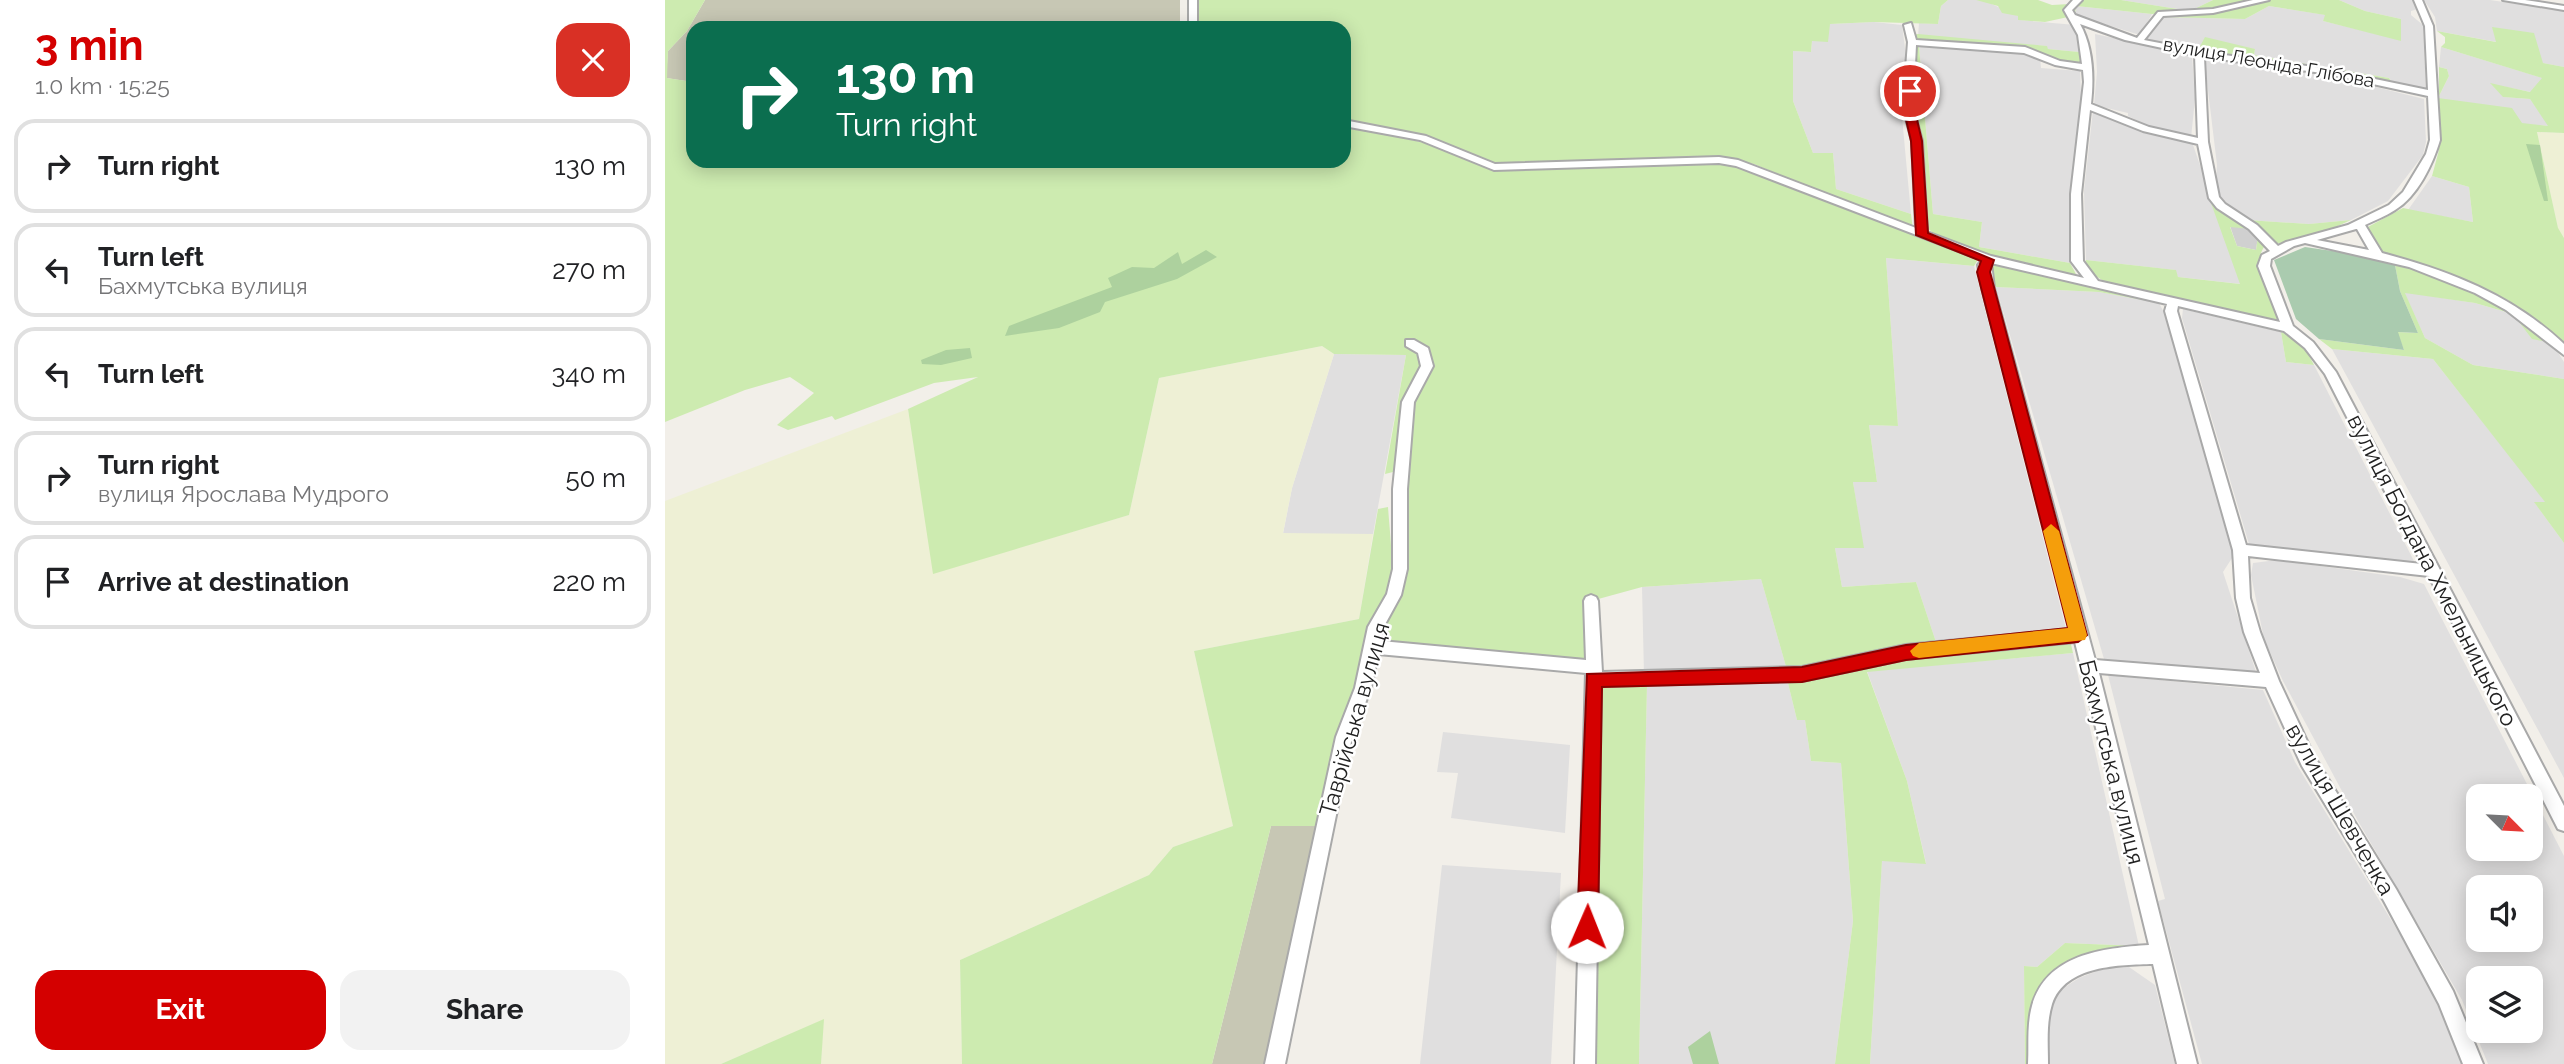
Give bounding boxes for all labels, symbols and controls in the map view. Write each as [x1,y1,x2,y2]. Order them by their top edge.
text: 3 min [35,21,144,70]
button: close [556,23,630,97]
street label: вулиця Леоніда Глібова [2162,33,2376,91]
text: 130 m [836,47,975,104]
icon: right [721,49,812,140]
pin [1880,61,1940,121]
text: 1.0 km · 15:25 [35,72,170,99]
icon: arrive [1891,72,1929,110]
text: Turn right [836,106,977,143]
icon: right [39,147,77,185]
text: Turn right [98,151,219,181]
text: 130 m [555,151,626,181]
text: Turn left [98,242,204,272]
icon: left [39,251,77,289]
text: 270 m [552,255,626,285]
text: Бахмутська вулиця [98,272,308,299]
icon: left [39,355,77,393]
text: Turn left [98,359,204,389]
text: 340 m [551,359,626,389]
street label: вулиця Богдана Хмельницького [2342,410,2524,730]
text: Turn right [98,450,219,480]
icon: right [39,459,77,497]
text: 50 m [565,463,626,493]
text: вулиця Ярослава Мудрого [98,480,389,507]
icon: arrive [39,563,77,601]
text: Arrive at destination [98,567,349,597]
text: 220 m [552,567,626,597]
street label: Таврійська вулиця [1313,619,1395,819]
street label: Бахмутська вулиця [2074,657,2150,867]
street label: вулиця Шевченка [2281,718,2401,900]
north arrow [2466,784,2543,861]
map controls [2466,784,2543,1043]
button: sound [2466,875,2543,952]
position arrow [1550,890,1624,964]
button: layers [2466,966,2543,1043]
button: Exit [35,970,326,1050]
button: Share [340,970,630,1050]

